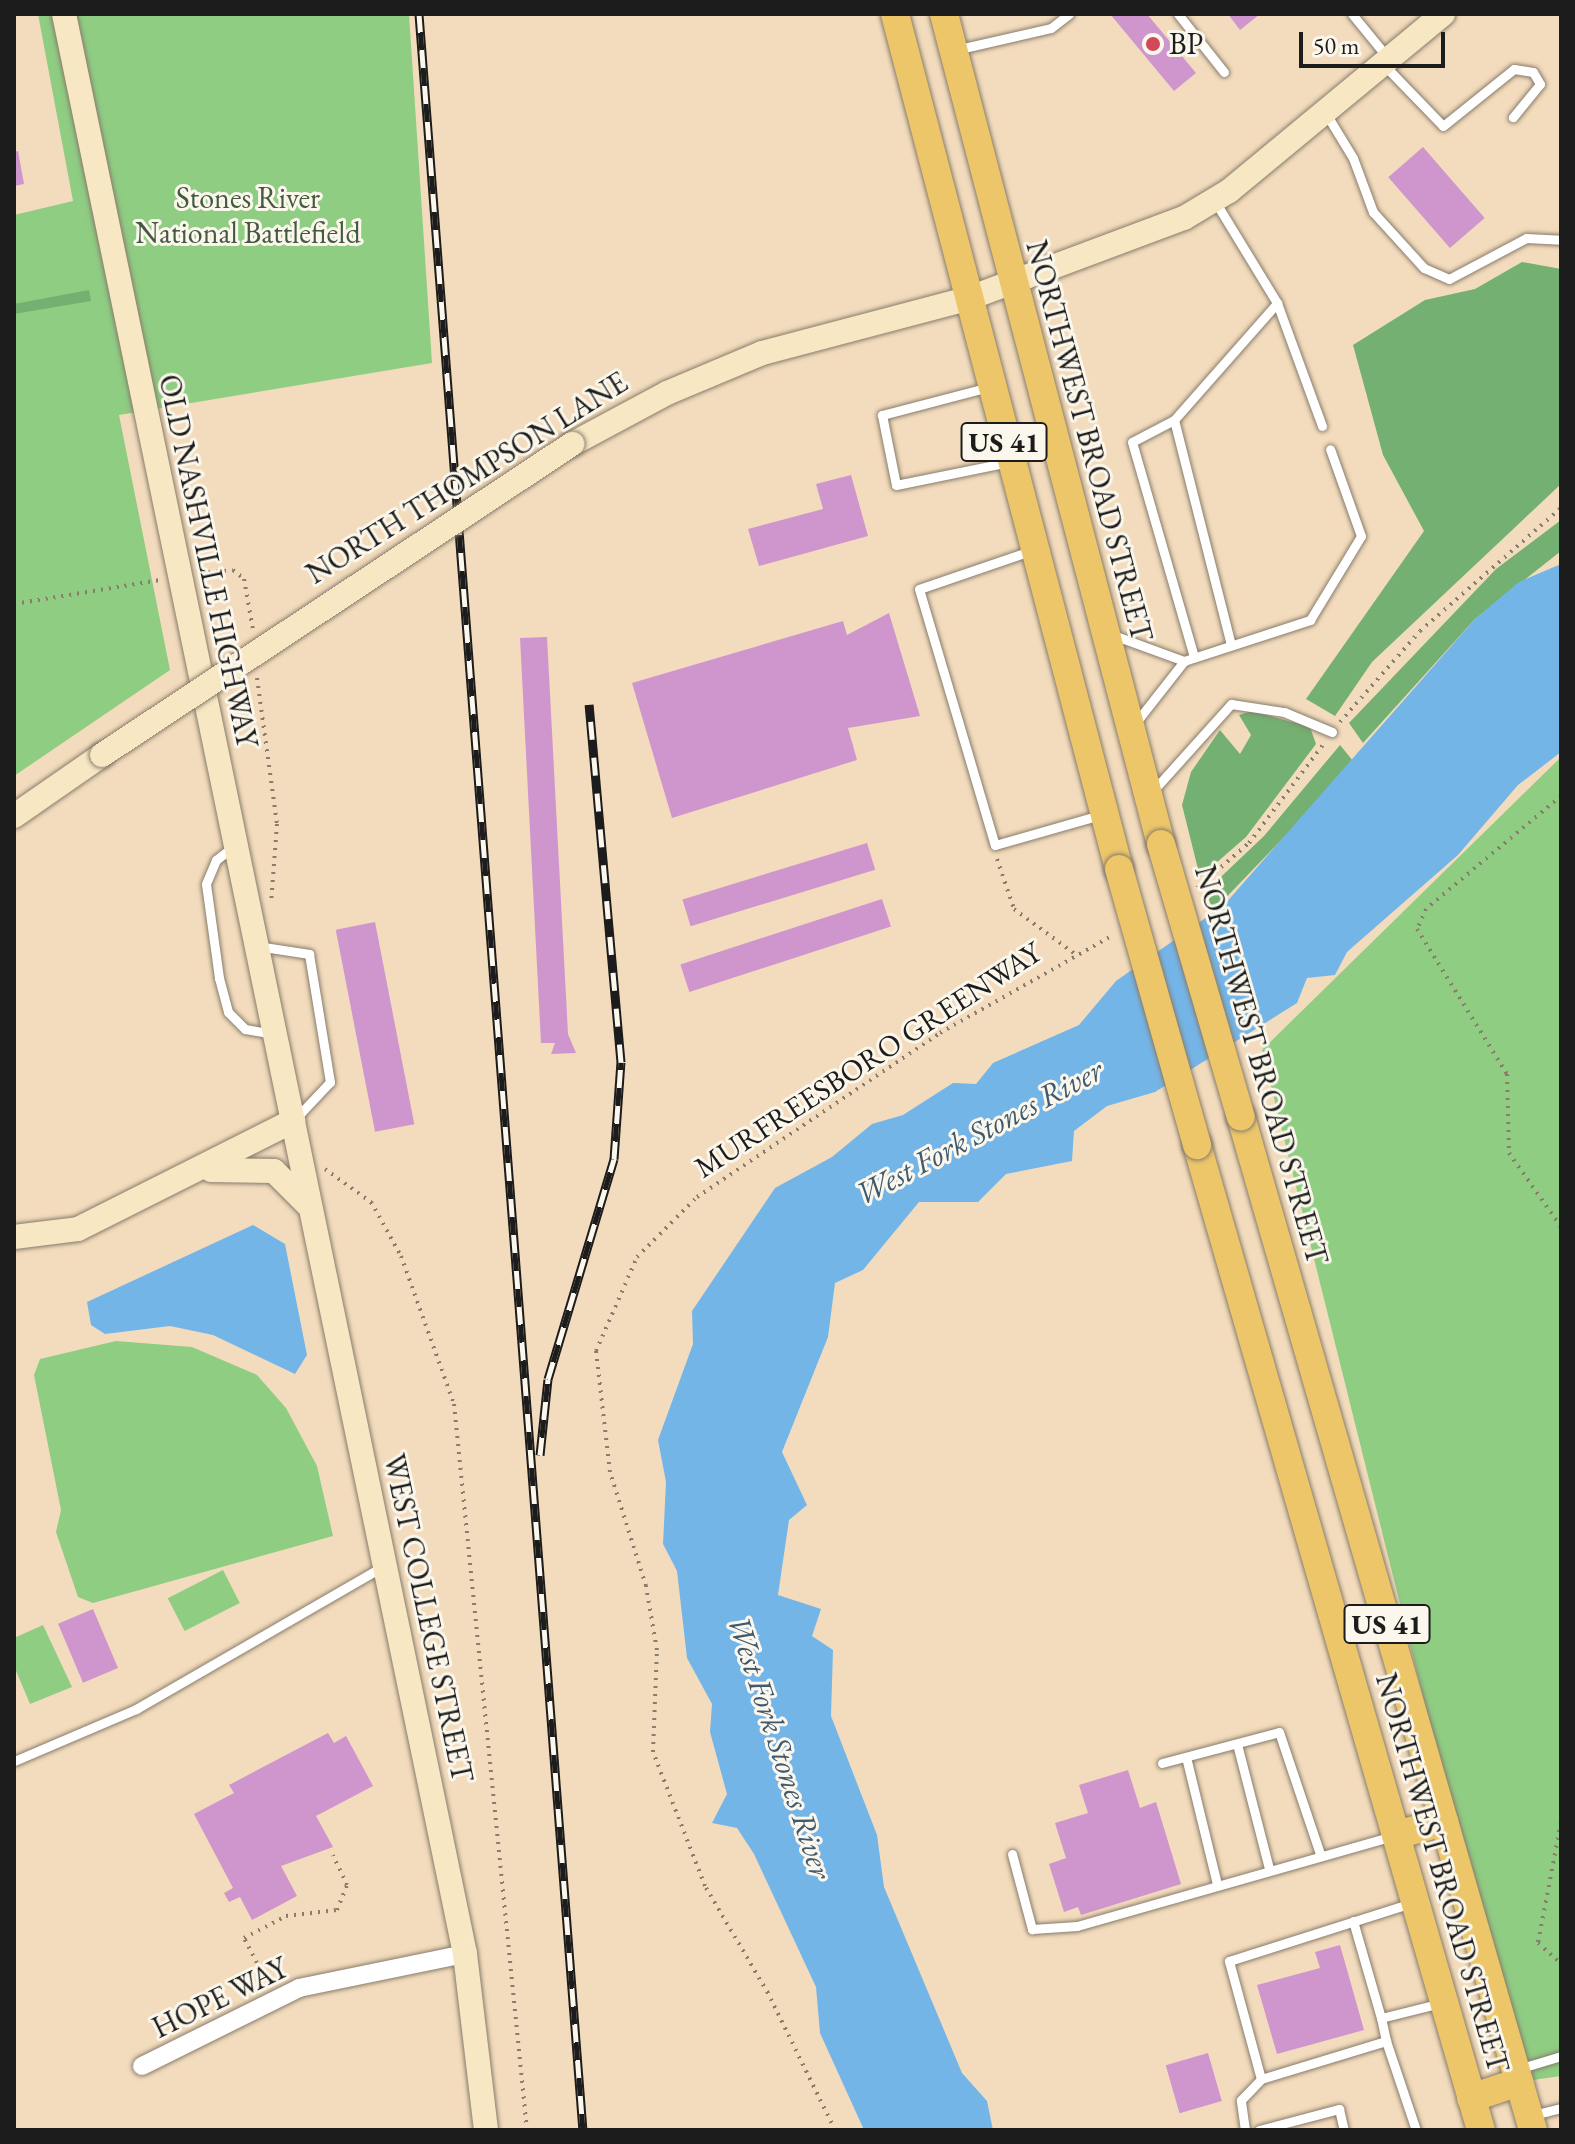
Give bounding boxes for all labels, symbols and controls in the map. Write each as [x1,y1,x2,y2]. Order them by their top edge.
scale bar [1303,16,1449,66]
place label: BP [1169,26,1203,62]
text: 50 m [1313,30,1360,61]
marker: BP [1144,35,1162,53]
park label: Stones River National Battlefield [135,180,361,250]
street label: NORTHWEST BROAD STREET [1018,237,1160,645]
street label: NORTH THOMPSON LANE [300,364,634,592]
street label: OLD NASHVILLE HIGHWAY [151,371,265,751]
road number: US 41 [960,418,1048,466]
street label: NORTHWEST BROAD STREET [1187,861,1335,1269]
street label: MURFREESBORO GREENWAY [688,934,1048,1186]
water label: West Fork Stones River [849,1051,1109,1213]
street label: WEST COLLEGE STREET [376,1451,480,1785]
road number: US 41 [1343,1600,1431,1648]
water label: West Fork Stones River [719,1610,841,1884]
street label: NORTHWEST BROAD STREET [1368,1669,1516,2077]
street label: HOPE WAY [146,1950,294,2046]

